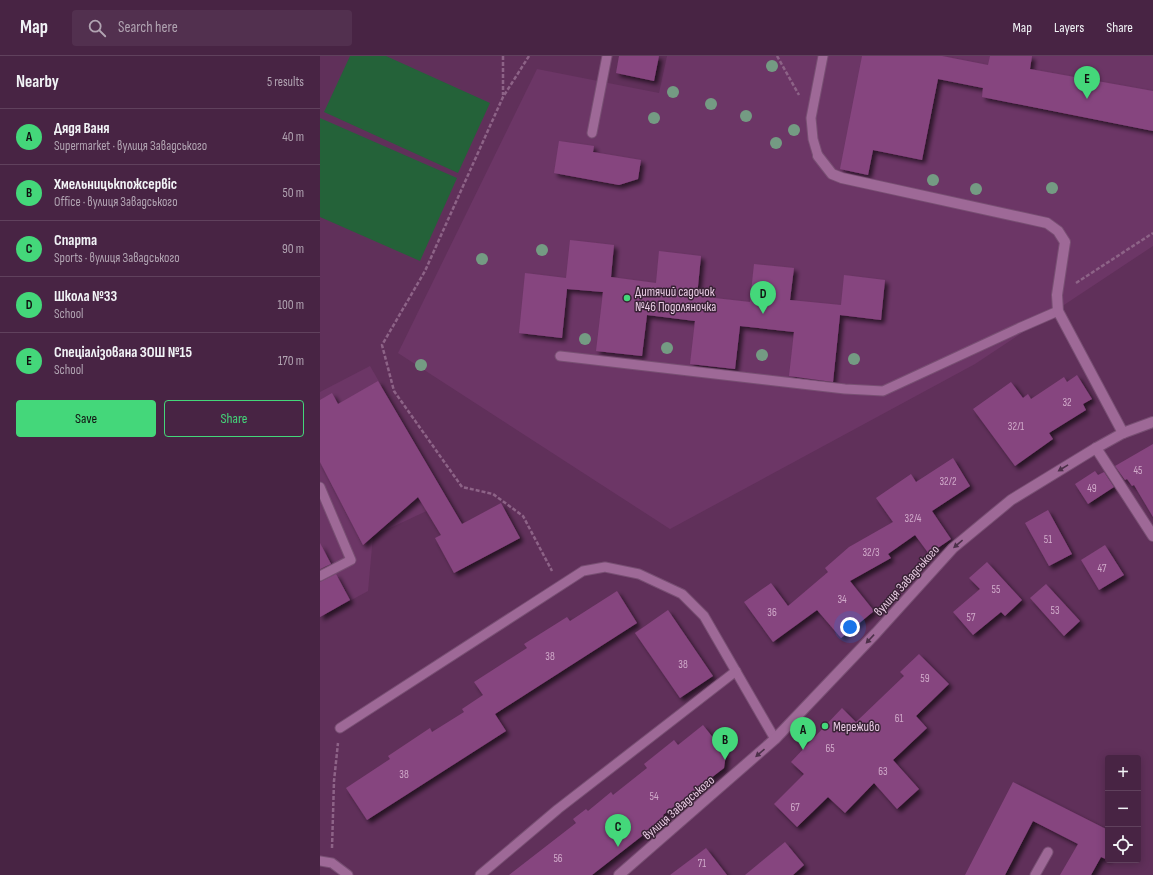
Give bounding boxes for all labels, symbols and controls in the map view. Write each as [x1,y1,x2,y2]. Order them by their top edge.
search box [72,10,352,46]
text: Map [20,16,48,39]
icon: search [86,17,108,39]
text: Search here [118,18,178,37]
text: Map [1012,19,1032,36]
text: Layers [1054,19,1084,36]
text: Share [1106,19,1133,36]
pin: E [1074,66,1100,99]
text: Nearby [16,72,59,92]
text: 5 results [267,74,304,90]
text: Дядя Ваня [54,119,110,138]
text: A [26,129,32,145]
text: 40 m [282,129,304,145]
text: Supermarket · вулиця Завадського [54,138,207,154]
text: Хмельницькпожсервіс [54,175,177,194]
text: B [26,185,32,201]
text: 50 m [283,185,304,201]
text: Office · вулиця Завадського [54,194,178,210]
text: Спарта [54,231,97,250]
text: C [26,241,32,257]
text: 90 m [282,241,304,257]
text: Sports · вулиця Завадського [54,250,180,266]
pin: D [750,281,776,314]
place label: Дитячий садочок №46 Подоляночка [635,284,716,315]
text: Школа №33 [54,287,117,306]
marker: Дитячий садочок №46 Подоляночка [622,293,632,303]
text: D [26,297,32,313]
text: 100 m [277,297,304,313]
text: School [54,306,84,322]
text: Спеціалізована ЗОШ №15 [54,343,192,362]
text: E [26,353,32,369]
text: 170 m [278,353,304,369]
text: School [54,362,84,378]
house number: 32 [1062,396,1072,409]
button: Save [16,400,156,437]
button: Share [164,400,304,437]
house number: 32/1 [1008,420,1024,433]
one-way arrow [1058,464,1068,472]
house number: 45 [1133,464,1143,477]
house number: 32/2 [939,475,957,488]
house number: 49 [1087,482,1097,495]
house number: 32/4 [905,512,922,525]
house number: 51 [1044,533,1052,546]
one-way arrow [953,539,963,548]
street label: вулиця Завадського [871,542,943,620]
house number: 32/3 [862,546,880,559]
house number: 47 [1098,562,1107,575]
house number: 55 [992,583,1000,596]
house number: 34 [837,593,847,606]
house number: 53 [1050,604,1060,617]
house number: 36 [767,606,777,619]
house number: 57 [967,611,976,624]
your location [840,617,860,637]
one-way arrow [865,634,875,644]
house number: 38 [545,650,555,663]
house number: 38 [678,658,688,671]
house number: 59 [920,672,930,685]
house number: 61 [895,712,903,725]
pin: A [790,717,816,750]
place label: Мереживо [833,719,880,735]
marker: Мереживо [820,721,830,731]
pin: B [712,727,738,760]
house number: 65 [825,742,835,755]
one-way arrow [755,748,765,757]
map controls [1105,755,1141,863]
button: + [1105,755,1141,791]
house number: 63 [878,765,888,778]
house number: 38 [399,768,409,781]
street label: вулиця Завадського [639,772,718,843]
house number: 54 [649,790,659,803]
button: − [1105,791,1141,827]
house number: 67 [790,801,800,814]
pin: C [605,814,631,847]
button: locate [1105,827,1141,863]
house number: 56 [553,852,563,865]
house number: 71 [698,857,706,870]

